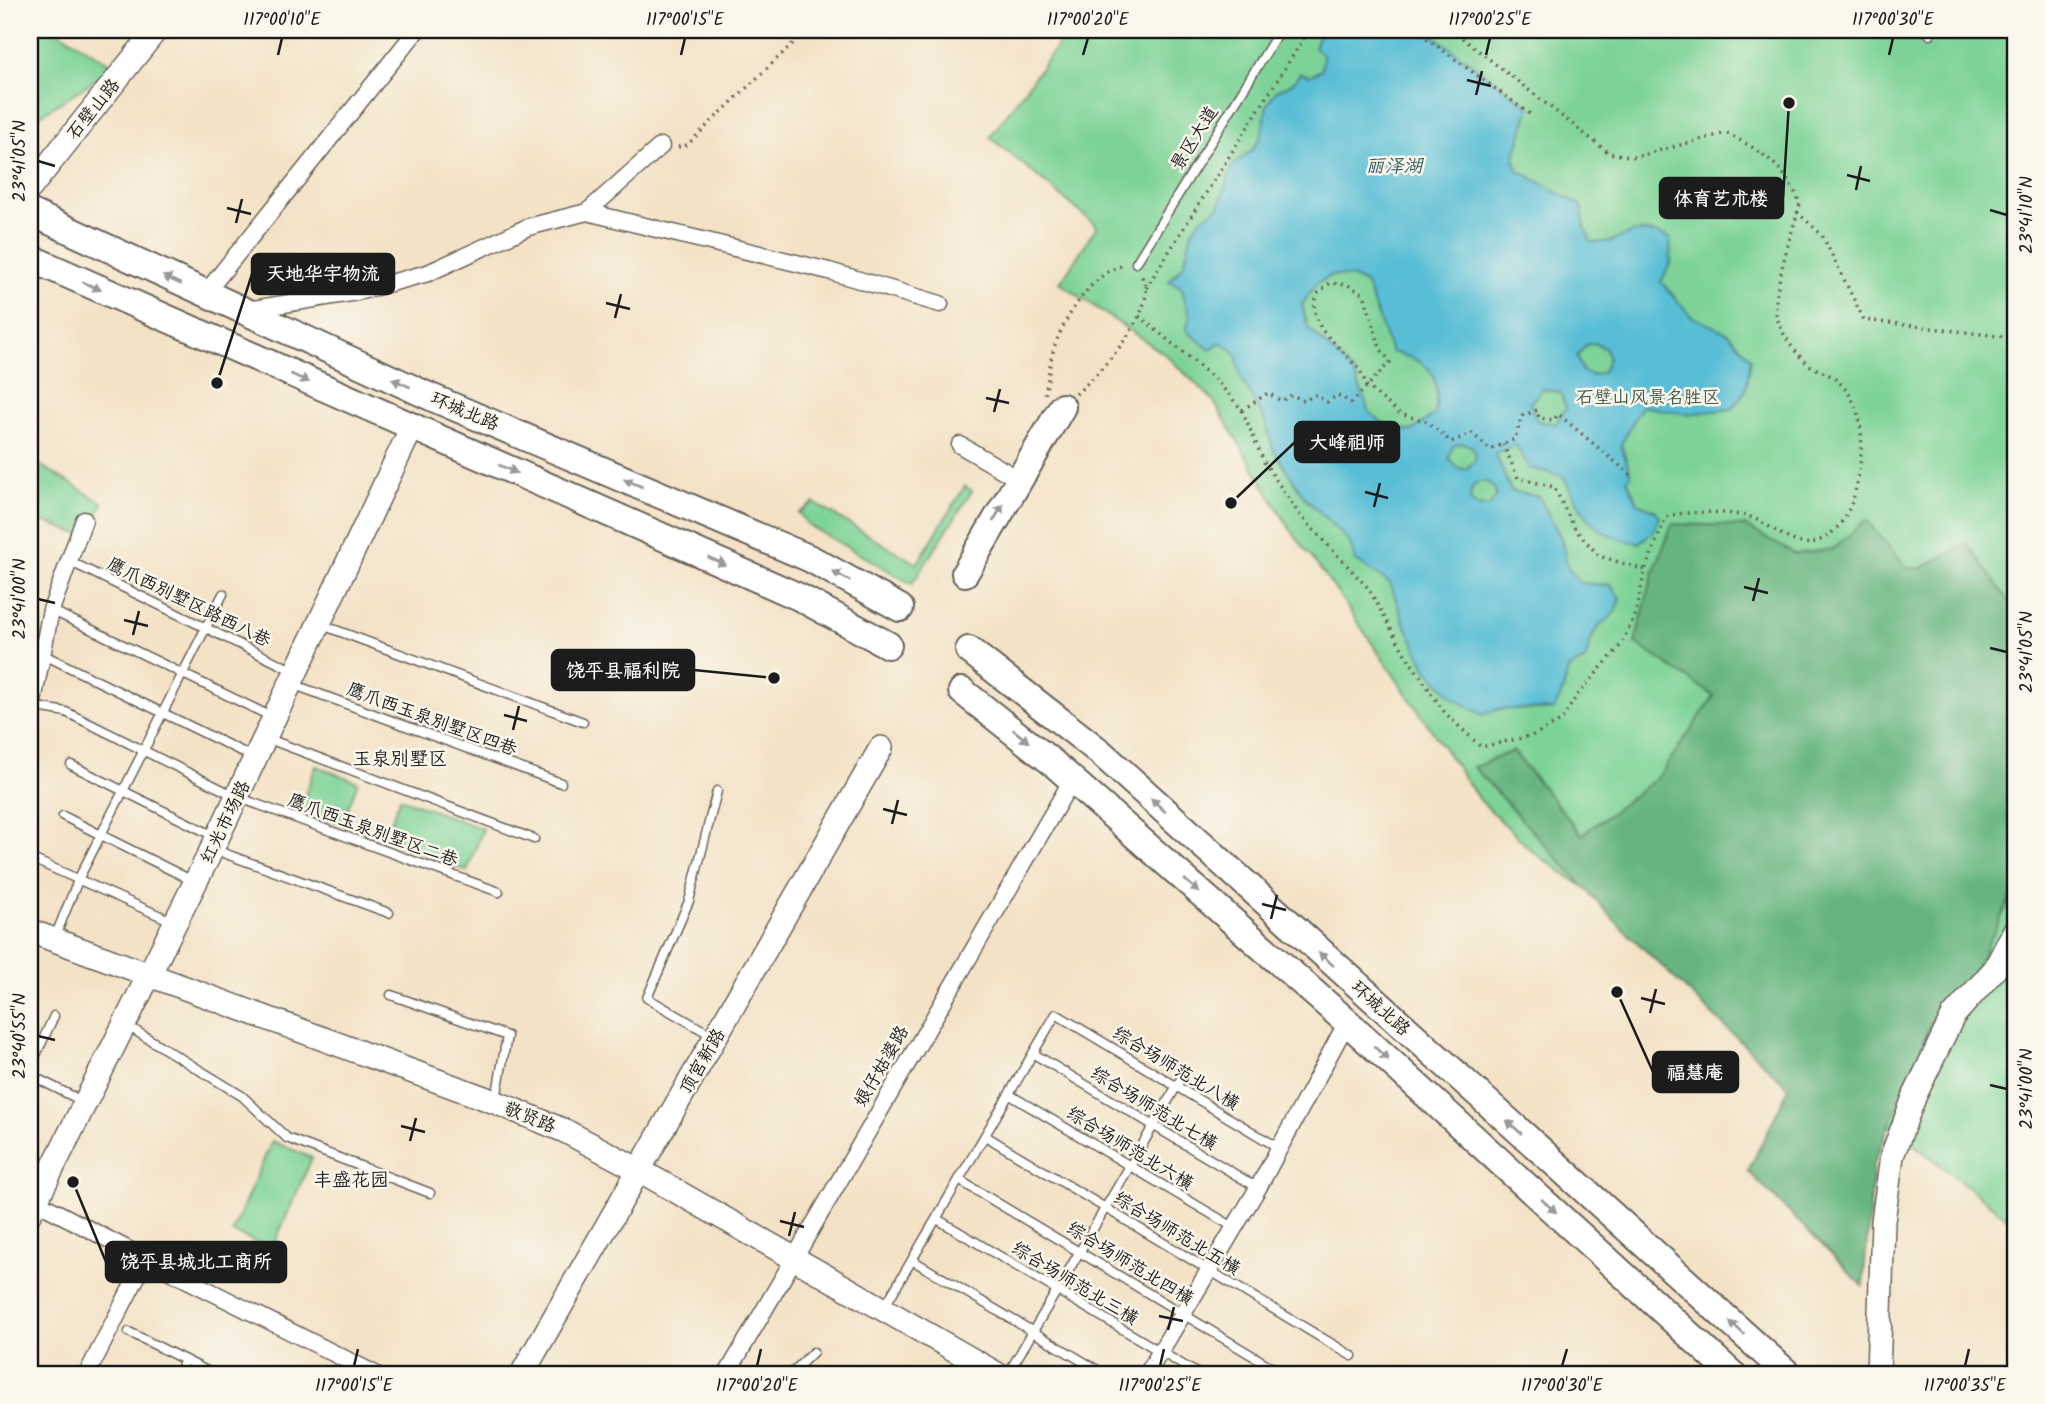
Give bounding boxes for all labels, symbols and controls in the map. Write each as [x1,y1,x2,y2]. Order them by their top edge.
text: 117°00'10"E [243,6,321,35]
text: 117°00'15"E [646,6,725,35]
text: 117°00'20"E [1047,6,1130,35]
text: 117°00'25"E [1449,6,1532,35]
text: 117°00'30"E [1852,6,1935,35]
street label: 石壁山路 [60,73,128,147]
street label: 景区大道 [1164,101,1227,177]
text: 23°41'05"N [6,120,35,202]
water label: 丽泽湖 [1365,152,1424,182]
text: 23°41'10"N [2013,176,2042,254]
callout: 体育艺术楼 [1660,178,1783,218]
text: 体育艺术楼 [1673,185,1769,215]
callout: 天地华宇物流 [252,254,394,294]
text: 天地华宇物流 [266,260,380,290]
one-way arrow [162,274,182,286]
one-way arrow [81,281,102,292]
one-way arrow [290,372,310,384]
one-way arrow [391,377,412,388]
park label: 石壁山风景名胜区 [1576,384,1720,413]
street label: 环城北路 [426,385,503,440]
callout: 大峰祖师 [1295,422,1399,462]
text: 大峰祖师 [1309,429,1385,459]
one-way arrow [498,464,519,475]
one-way arrow [623,477,643,489]
one-way arrow [992,504,1004,523]
street label: 鹰爪西别墅区路西八巷 [101,551,276,656]
one-way arrow [706,555,727,566]
text: 23°41'00"N [6,558,35,640]
one-way arrow [830,570,850,582]
text: 23°41'05"N [2013,611,2042,693]
callout: 饶平县福利院 [552,650,694,690]
text: 饶平县福利院 [566,657,680,687]
street label: 鹰爪西玉泉别墅区四巷 [344,678,520,760]
one-way arrow [1011,729,1029,744]
district label: 玉泉别墅区 [353,747,447,769]
street label: 红光市场路 [194,776,259,869]
street label: 鹰爪西玉泉别墅区二巷 [283,787,462,876]
one-way arrow [1150,798,1167,814]
one-way arrow [1183,878,1201,894]
one-way arrow [1318,951,1335,967]
street label: 环城北路 [1344,974,1416,1044]
text: 23°40'55"N [6,993,35,1079]
street label: 综合场师范北八横 [1106,1020,1244,1119]
street label: 娘仔姑婆路 [847,1021,917,1113]
street label: 顶宫新路 [673,1023,734,1100]
one-way arrow [1372,1045,1390,1061]
text: 23°41'00"N [2013,1048,2042,1130]
callout: 福慧庵 [1653,1052,1738,1092]
text: 福慧庵 [1666,1059,1724,1089]
street label: 综合场师范北七横 [1084,1060,1222,1159]
street label: 敬贤路 [499,1095,560,1142]
street label: 综合场师范北六横 [1060,1100,1198,1199]
one-way arrow [1505,1120,1522,1135]
district label: 丰盛花园 [313,1166,389,1196]
street label: 综合场师范北五横 [1107,1185,1245,1284]
one-way arrow [1540,1198,1557,1214]
street label: 综合场师范北四横 [1060,1215,1198,1314]
street label: 综合场师范北三横 [1005,1235,1143,1334]
callout: 饶平县城北工商所 [106,1242,286,1282]
text: 饶平县城北工商所 [120,1248,272,1278]
one-way arrow [1729,1321,1746,1337]
text: 117°00'15"E [315,1372,394,1401]
text: 117°00'20"E [716,1372,799,1401]
text: 117°00'25"E [1119,1372,1202,1401]
text: 117°00'30"E [1521,1372,1604,1401]
text: 117°00'35"E [1924,1372,2007,1401]

